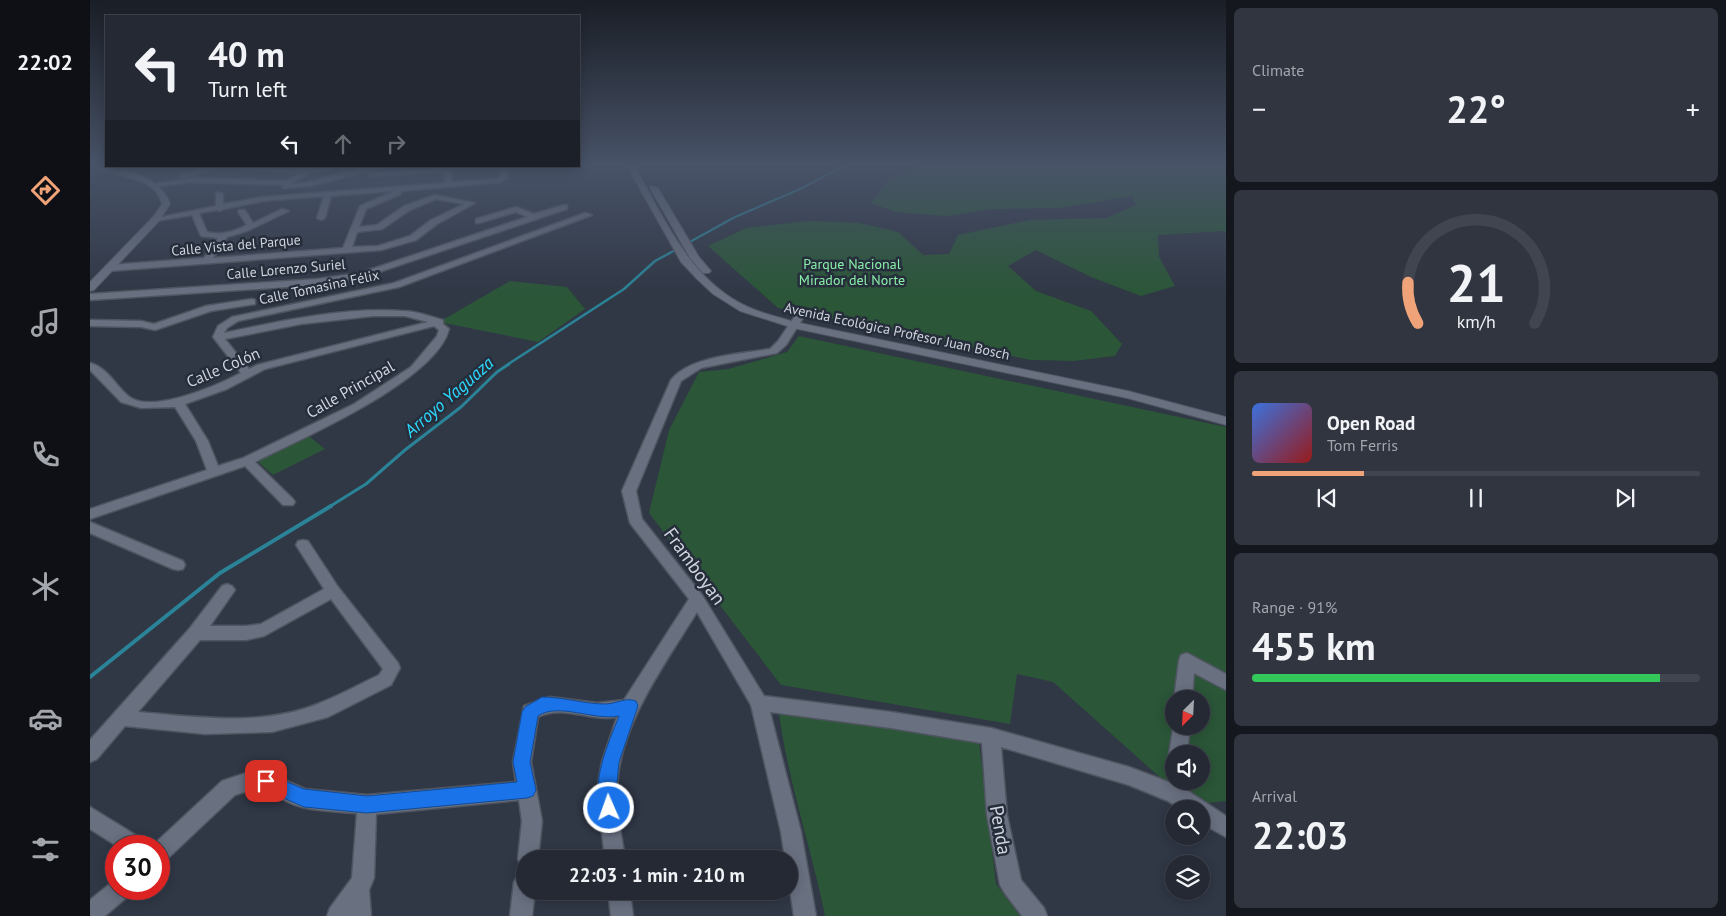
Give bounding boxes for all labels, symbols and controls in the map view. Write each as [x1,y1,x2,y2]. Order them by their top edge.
text: 40 m [208,31,285,77]
icon: left [125,35,190,100]
text: 22:02 [17,48,73,76]
text: Climate [1252,60,1304,80]
text: Turn left [208,75,287,103]
text: 22° [1446,84,1506,133]
text: − [1252,90,1266,127]
text: + [1686,90,1700,127]
icon: left [276,130,304,158]
icon: ahead [329,130,357,158]
icon: right [382,130,410,158]
icon: directions [28,173,63,208]
street label: Calle Vista del Parque [170,230,302,260]
text: 21 [1447,249,1505,316]
street label: Calle Lorenzo Suriel [226,255,346,283]
park label: Parque Nacional Mirador del Norte [799,255,905,289]
street label: Calle Tomasina Félix [257,265,381,309]
street label: Avenida Ecológica Profesor Juan Bosch [783,298,1011,364]
icon: music [28,305,63,340]
text: km/h [1456,310,1496,333]
street label: Calle Colón [183,343,263,391]
water label: Arroyo Yaguaza [398,351,498,443]
street label: Calle Principal [302,356,398,422]
text: Open Road [1327,411,1415,435]
text: Tom Ferris [1327,435,1398,455]
icon: phone [28,437,63,472]
icon: previous [1313,484,1341,512]
icon: pause [1462,484,1490,512]
icon: next [1611,484,1639,512]
street label: Framboyan [659,523,731,609]
icon: climate [28,569,63,604]
text: Range · 91% [1252,597,1337,617]
text: 455 km [1252,621,1376,670]
north arrow [1165,690,1210,735]
map controls [1165,690,1210,900]
icon: car [28,701,63,736]
button: sound [1165,745,1210,790]
pin [245,760,287,802]
icon: arrive [252,767,280,795]
position arrow [582,781,634,833]
text: Arrival [1252,786,1297,806]
button: search [1165,800,1210,845]
street label: Penda [985,803,1017,857]
text: 22:03 [1252,810,1348,859]
icon: filters [28,832,63,867]
speed limit sign: 30 [105,835,170,900]
button: layers [1165,855,1210,900]
text: 22:03 · 1 min · 210 m [569,863,745,887]

